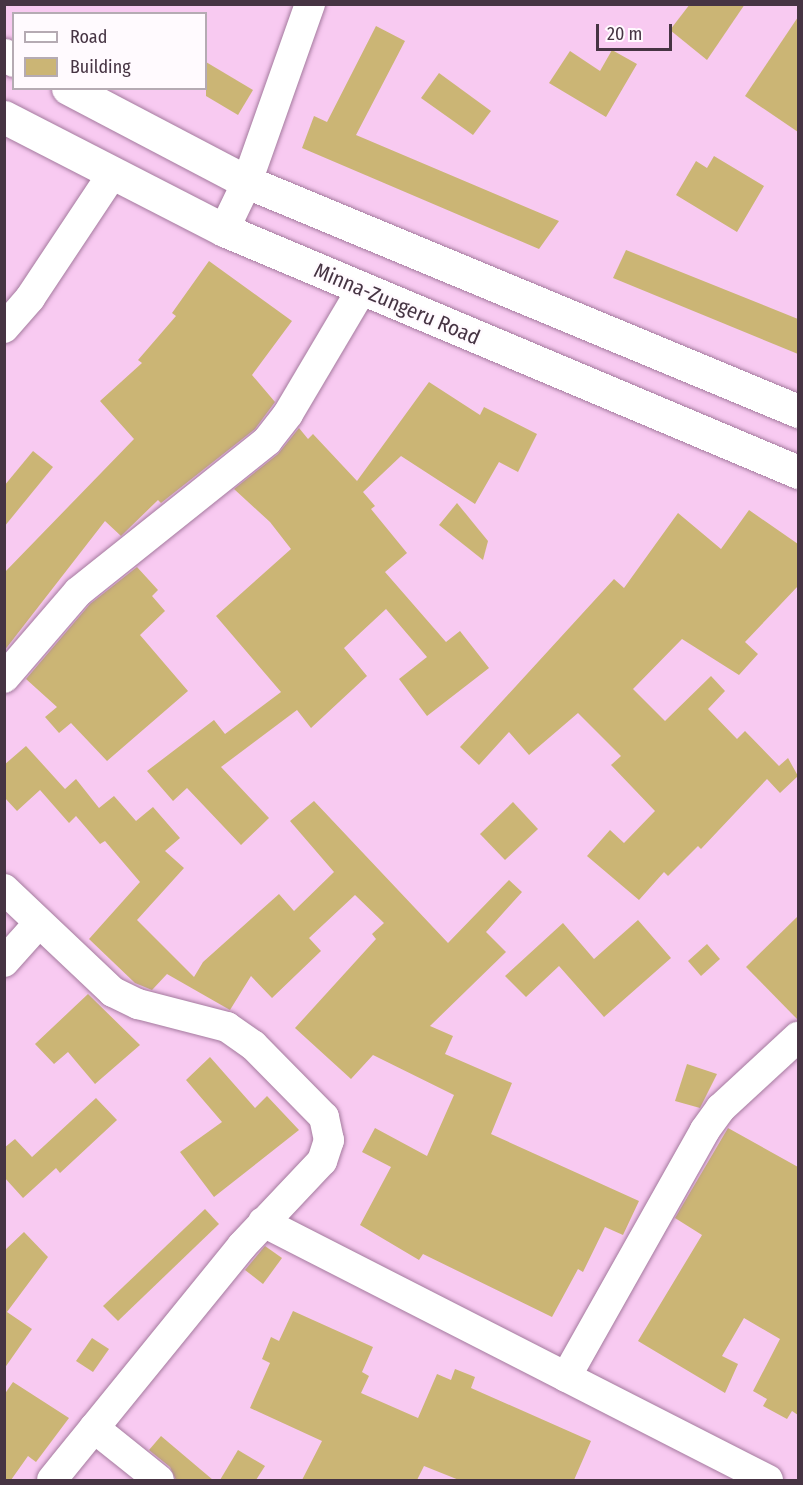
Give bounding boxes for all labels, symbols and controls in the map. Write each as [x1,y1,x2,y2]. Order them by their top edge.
legend [12,12,207,90]
scale bar [599,12,676,50]
text: 20 m [607,23,642,45]
text: Road [70,26,107,48]
text: Building [70,56,131,78]
street label: Minna-Zungeru Road [310,258,484,350]

